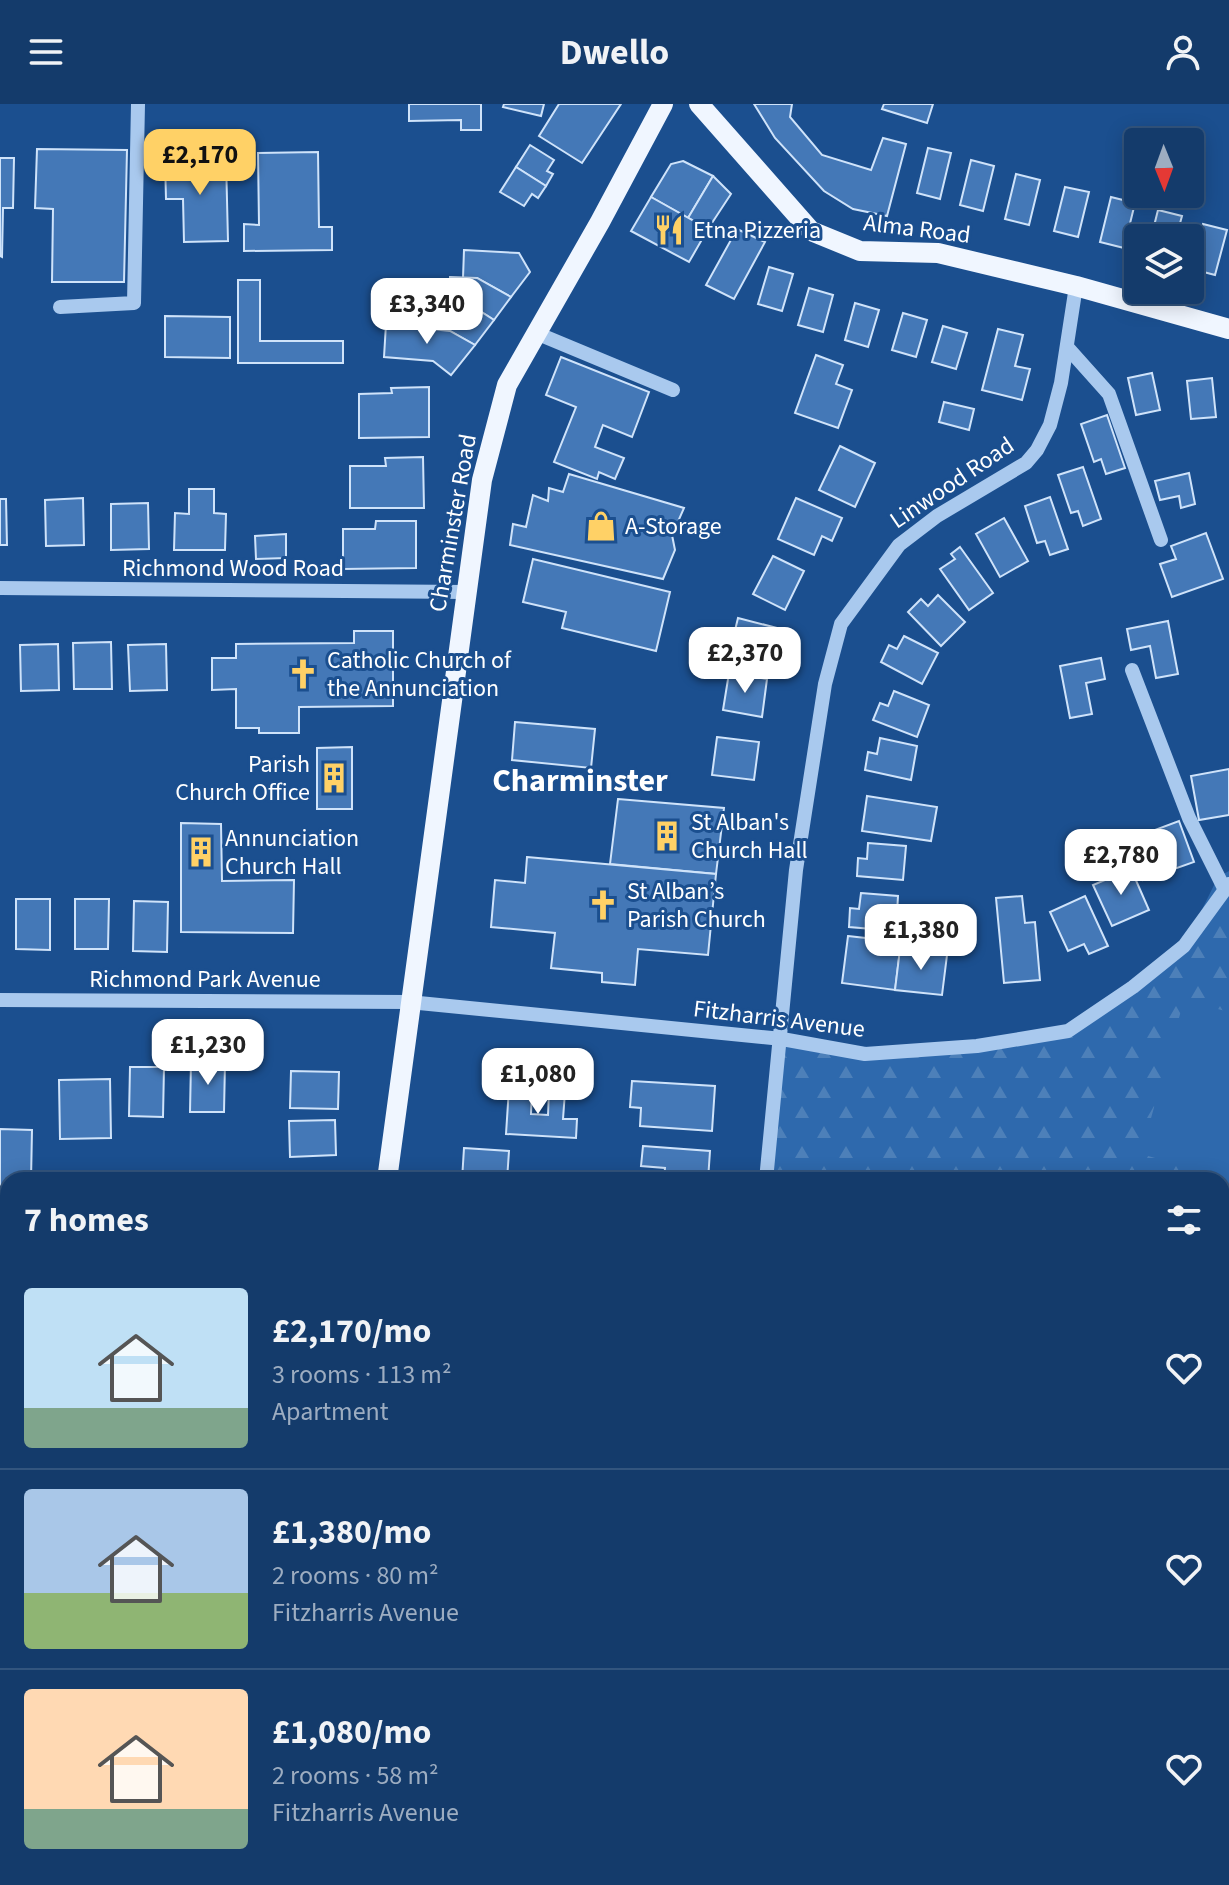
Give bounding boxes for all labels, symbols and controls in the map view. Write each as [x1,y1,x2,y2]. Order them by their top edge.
text: Dwello [560,27,669,78]
icon: menu [24,30,68,74]
icon: person [1161,30,1205,74]
north arrow [1124,128,1204,208]
map controls [1124,128,1204,304]
pin: £2,170 [135,129,265,197]
text: £2,170 [162,136,238,173]
street label: Alma Road [862,205,972,253]
restaurant icon: Etna Pizzeria [652,213,686,247]
place label: Etna Pizzeria [693,213,821,248]
button: layers [1124,224,1204,304]
pin: £3,340 [362,278,492,346]
text: £3,340 [389,285,465,322]
street label: Linwood Road [883,428,1021,538]
street label: Charminster Road [420,431,486,615]
shop icon: A-Storage [584,509,618,543]
place label: A-Storage [625,509,722,544]
street label: Richmond Wood Road [122,551,344,586]
pin: £2,370 [680,627,810,695]
text: £2,370 [707,634,783,671]
place label: Catholic Church of the Annunciation [327,643,512,706]
church icon: Catholic Church of the Annunciation [286,657,320,691]
place label: Parish Church Office [175,747,310,810]
district label: Charminster [492,758,668,804]
building icon: Parish Church Office [317,761,351,795]
place label: St Alban's Church Hall [691,805,808,868]
building icon: St Alban's Church Hall [650,819,684,853]
place label: Annunciation Church Hall [225,821,359,884]
pin: £2,780 [1056,829,1186,897]
building icon: Annunciation Church Hall [184,835,218,869]
text: £2,780 [1083,836,1159,873]
place label: St Alban’s Parish Church [627,874,766,937]
church icon: St Alban’s Parish Church [586,888,620,922]
pin: £1,380 [856,904,986,972]
text: £1,380 [883,911,959,948]
street label: Richmond Park Avenue [89,962,321,997]
street label: Fitzharris Avenue [691,991,867,1047]
pin: £1,230 [143,1019,273,1087]
text: £1,230 [170,1026,246,1063]
pin: £1,080 [473,1048,603,1116]
text: £1,080 [500,1055,576,1092]
text: 7 homes [24,1196,149,1245]
icon: filters [1162,1198,1206,1242]
text: £2,170/mo [272,1307,432,1356]
icon: home [88,1320,184,1416]
icon: heart [1162,1346,1206,1390]
text: 3 rooms · 113 m² [272,1356,451,1393]
text: Apartment [272,1393,389,1430]
text: £1,380/mo [272,1508,432,1557]
icon: home [88,1521,184,1617]
icon: heart [1162,1547,1206,1591]
text: 2 rooms · 80 m² [272,1557,439,1594]
text: Fitzharris Avenue [272,1594,459,1631]
text: £1,080/mo [272,1708,432,1757]
icon: home [88,1721,184,1817]
icon: heart [1162,1747,1206,1791]
text: 2 rooms · 58 m² [272,1757,439,1794]
text: Fitzharris Avenue [272,1794,459,1831]

